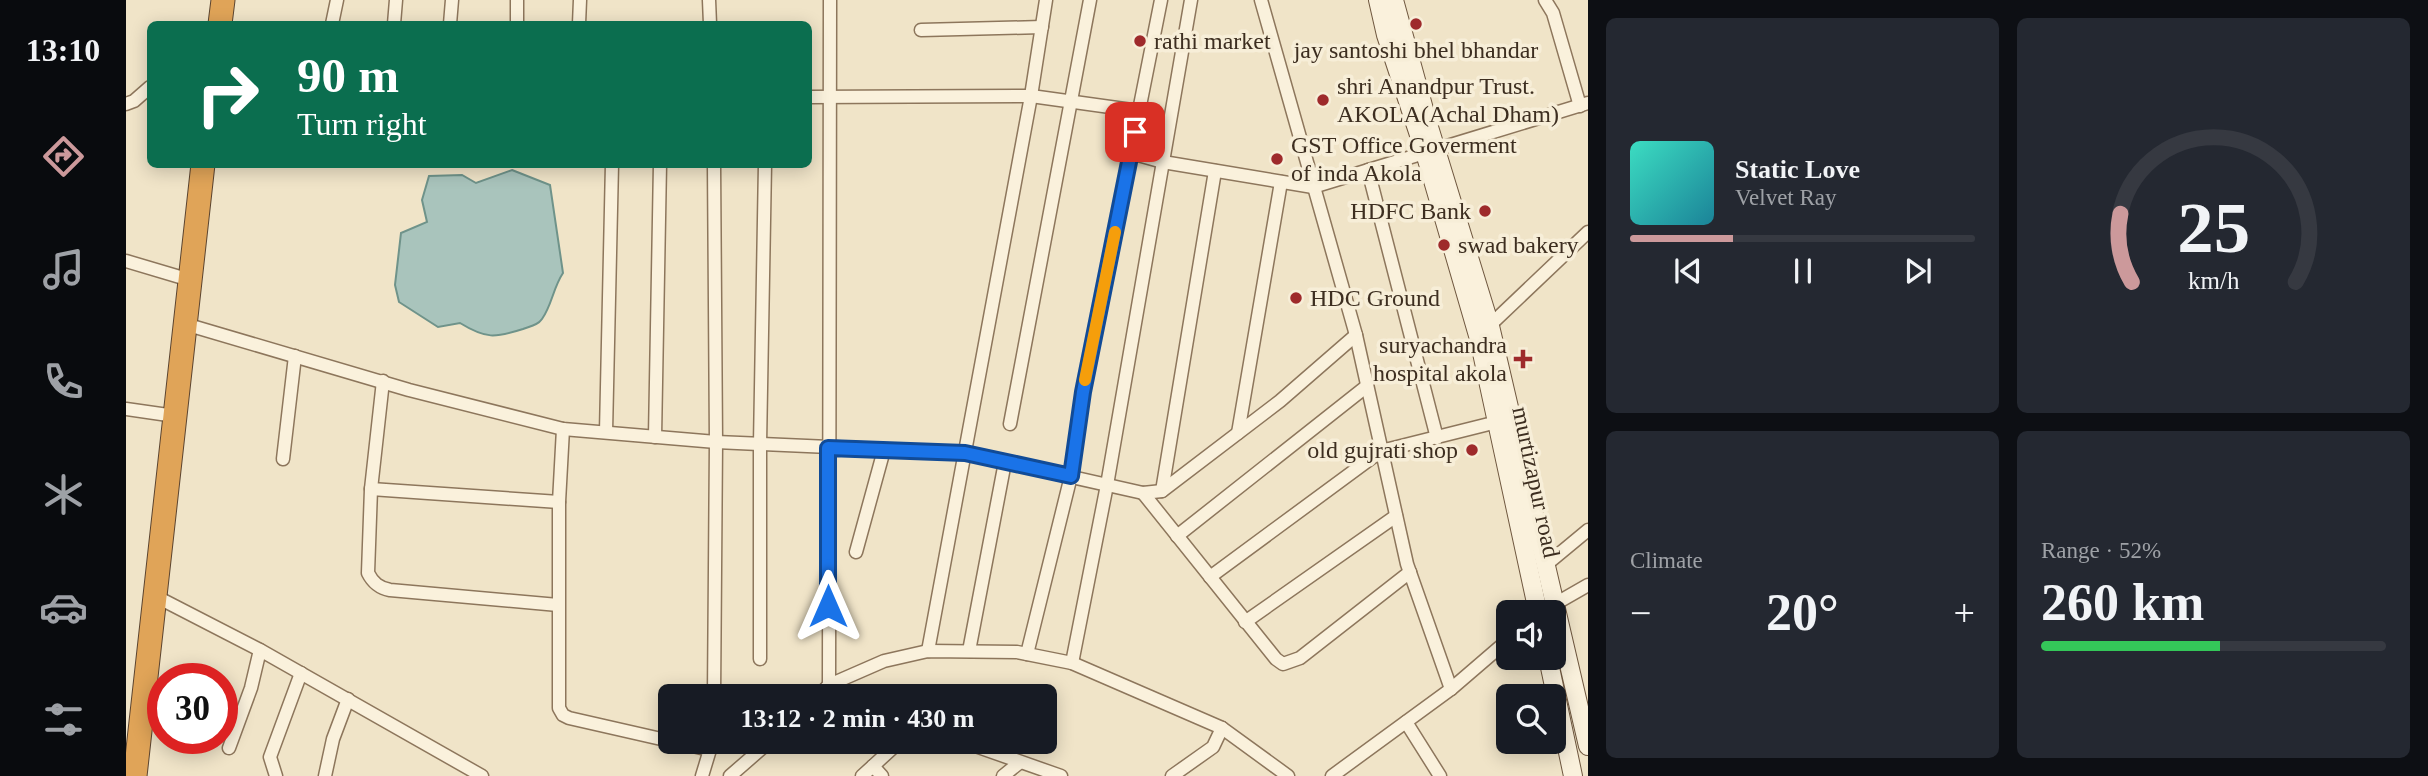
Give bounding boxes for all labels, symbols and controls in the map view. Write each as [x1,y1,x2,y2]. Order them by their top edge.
marker: jay santoshi bhel bhandar [1408,16,1424,32]
place label: rathi market [1154,28,1271,54]
text: 13:10 [26,32,100,68]
marker: rathi market [1132,33,1148,49]
place label: jay santoshi bhel bhandar [1293,37,1538,63]
text: 90 m [297,48,399,103]
icon: right [182,49,273,140]
place label: shri Anandpur Trust. AKOLA(Achal Dham) [1337,73,1559,127]
marker: shri Anandpur Trust. AKOLA(Achal Dham) [1315,92,1331,108]
pin [1105,102,1165,162]
text: Turn right [297,106,427,142]
icon: arrive [1116,113,1154,151]
icon: directions [39,132,88,181]
place label: GST Office Goverment of inda Akola [1291,132,1517,186]
marker: GST Office Goverment of inda Akola [1269,151,1285,167]
text: Static Love [1735,155,1860,184]
text: Velvet Ray [1735,185,1837,210]
text: 25 [2177,187,2250,268]
place label: HDFC Bank [1350,198,1471,224]
marker: HDFC Bank [1477,203,1493,219]
place label: swad bakery [1458,232,1579,258]
marker: swad bakery [1436,237,1452,253]
icon: music [39,245,88,294]
icon: previous [1669,252,1707,290]
icon: pause [1784,252,1822,290]
icon: next [1899,252,1937,290]
text: km/h [2188,267,2240,294]
place label: HDC Ground [1310,285,1440,311]
marker: HDC Ground [1288,290,1304,306]
place label: suryachandra hospital akola [1373,332,1507,386]
marker: suryachandra hospital akola [1513,349,1533,369]
icon: phone [39,357,88,406]
street label: murtizapur road [1507,404,1565,560]
place label: old gujrati shop [1307,437,1458,463]
marker: old gujrati shop [1464,442,1480,458]
icon: climate [39,470,88,519]
text: Range · 52% [2041,538,2161,563]
text: Climate [1630,548,1703,573]
position arrow [791,569,865,643]
text: 260 km [2041,574,2204,631]
icon: car [39,583,88,632]
text: 20° [1766,584,1839,641]
text: − [1630,592,1651,634]
text: + [1954,592,1975,634]
map controls [1496,600,1566,754]
button: sound [1496,600,1566,670]
speed limit sign: 30 [147,663,238,754]
button: search [1496,684,1566,754]
icon: filters [39,695,88,744]
text: 13:12 · 2 min · 430 m [741,704,975,733]

